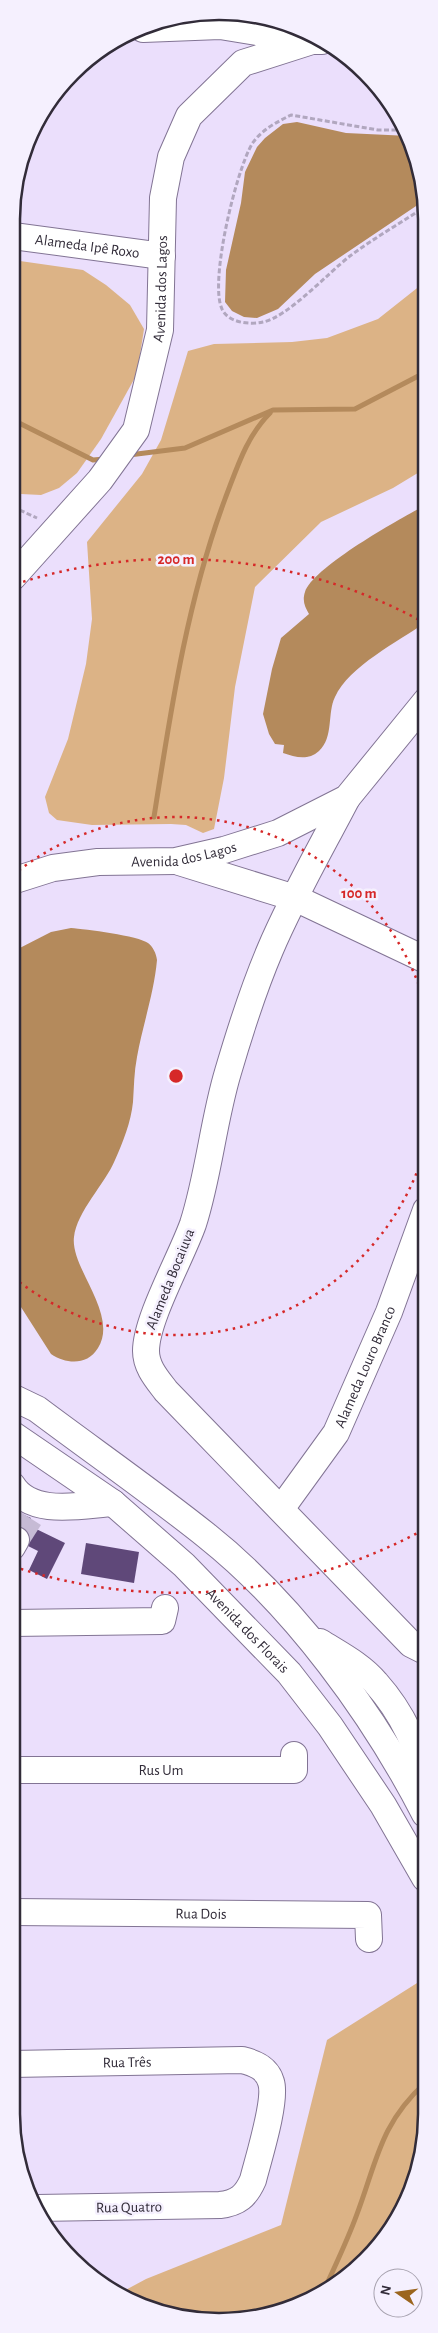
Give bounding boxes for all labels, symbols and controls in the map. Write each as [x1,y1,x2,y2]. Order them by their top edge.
street label: Alameda Ipê Roxo [34,232,140,261]
street label: Avenida dos Lagos [150,235,170,344]
text: 200 m [157,552,195,567]
street label: Avenida dos Lagos [131,840,239,870]
text: 100 m [341,886,377,901]
centre of rings [167,1067,185,1085]
street label: Alameda Bocaiuva [143,1227,198,1332]
street label: Alameda Louro Branco [332,1304,398,1430]
street label: Avenida dos Florais [203,1586,292,1676]
street label: Rus Um [139,1763,183,1778]
street label: Rua Dois [175,1906,227,1922]
street label: Rua Três [102,2055,152,2070]
street label: Rua Quatro [96,2199,162,2216]
north arrow [373,2268,423,2318]
text: N [378,2284,394,2297]

